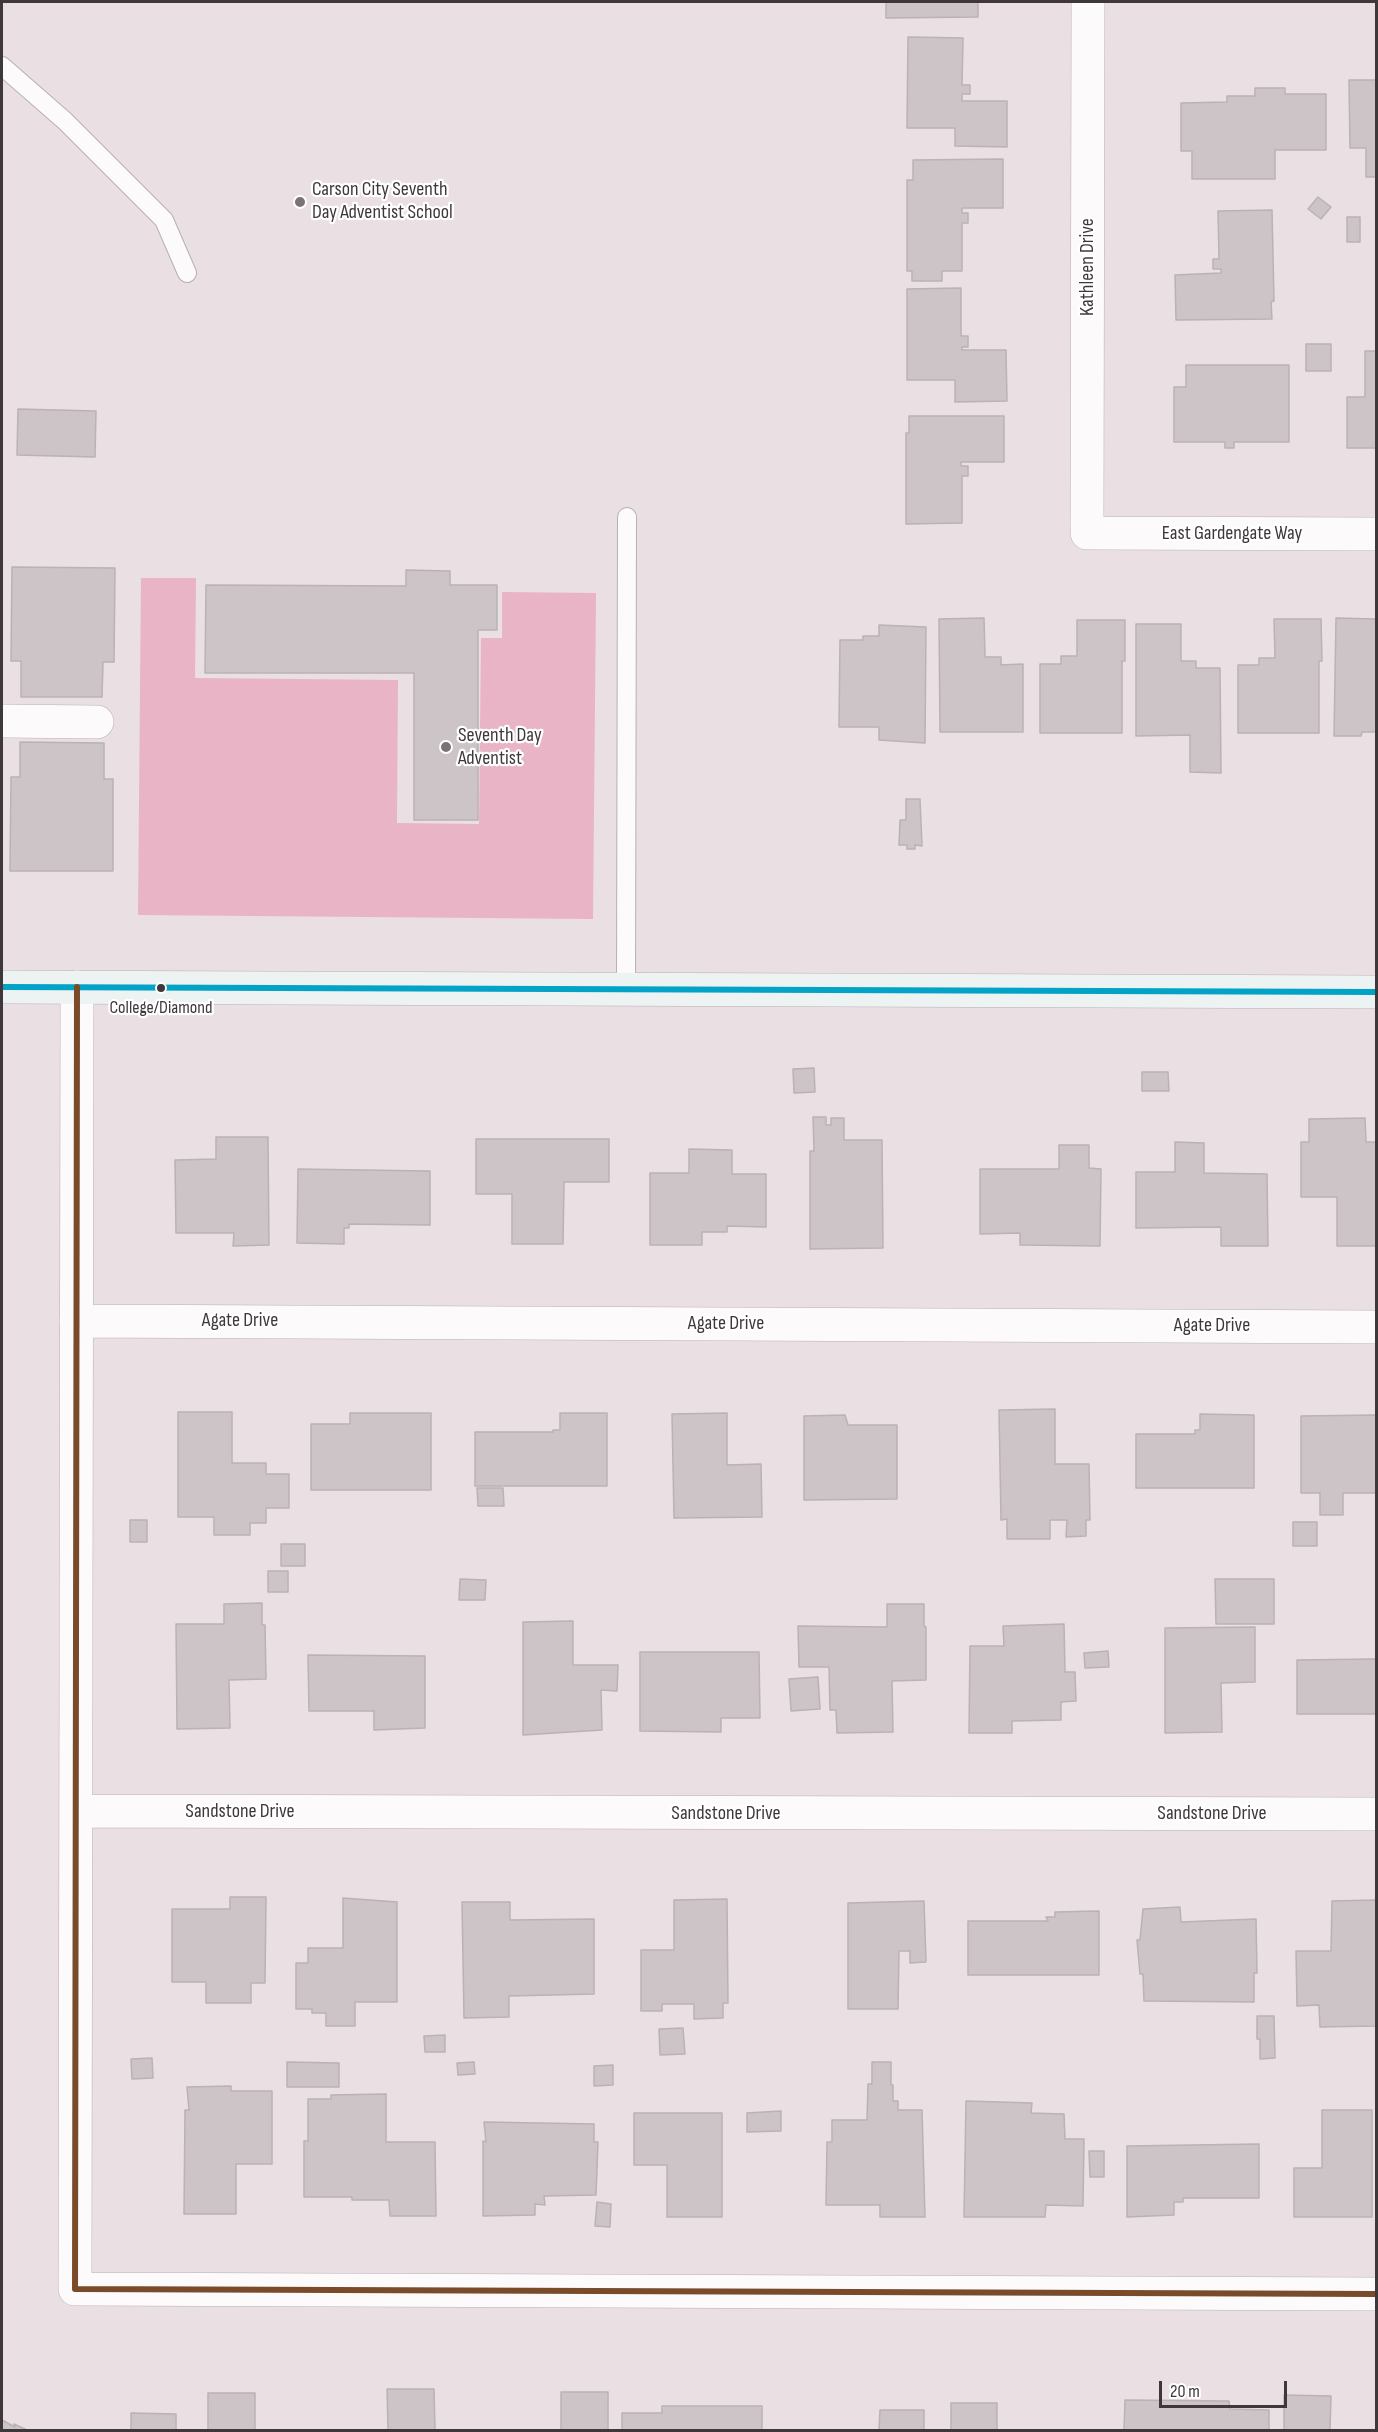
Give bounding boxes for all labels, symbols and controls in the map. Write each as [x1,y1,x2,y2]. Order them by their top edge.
place label: Carson City Seventh Day Adventist School [312,178,453,225]
marker: Carson City Seventh Day Adventist School [293,195,307,209]
street label: Kathleen Drive [1076,218,1100,316]
street label: East Gardengate Way [1162,522,1302,546]
place label: Seventh Day Adventist [458,724,542,771]
marker: Seventh Day Adventist [439,740,453,754]
marker: College/Diamond [155,982,167,994]
place label: College/Diamond [110,997,212,1019]
street label: Agate Drive [202,1309,278,1333]
street label: Agate Drive [688,1312,764,1336]
street label: Agate Drive [1174,1314,1250,1338]
street label: Sandstone Drive [185,1800,295,1824]
street label: Sandstone Drive [671,1802,781,1826]
street label: Sandstone Drive [1157,1802,1267,1826]
scale bar [1162,2369,1290,2407]
text: 20 m [1170,2381,1200,2402]

